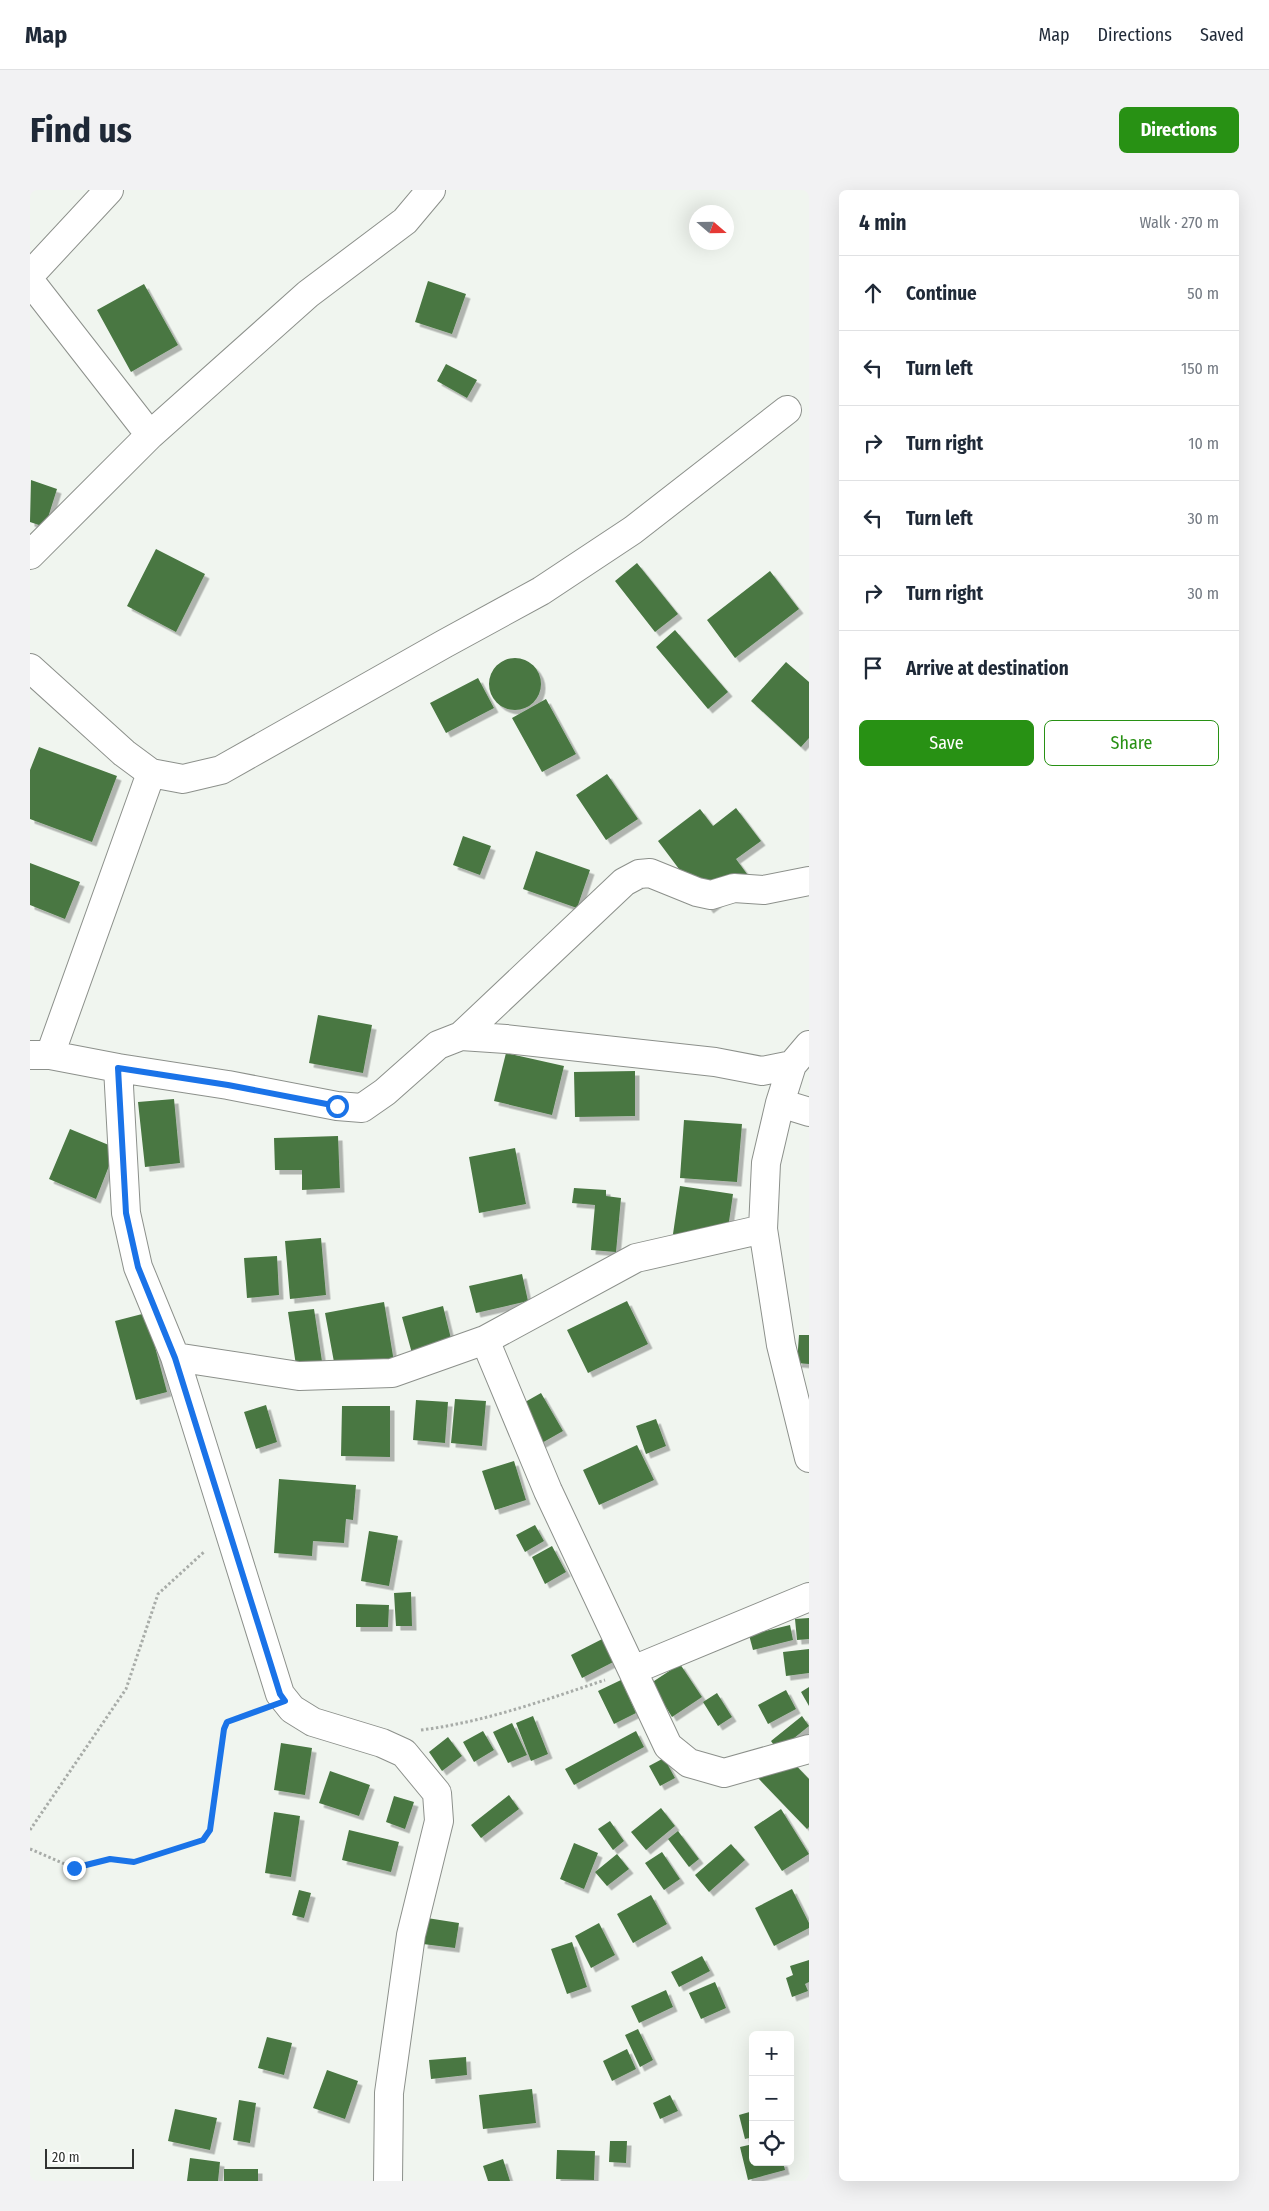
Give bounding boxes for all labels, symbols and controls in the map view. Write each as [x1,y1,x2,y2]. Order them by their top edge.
text: Map [25,21,67,49]
text: Map [1038,24,1070,46]
text: Directions [1098,24,1172,46]
text: Saved [1200,24,1244,46]
button: Directions [1119,107,1239,153]
text: Find us [30,109,132,151]
north arrow [689,205,734,250]
text: 4 min [859,210,907,236]
text: Walk · 270 m [1140,213,1219,232]
icon: ahead [859,279,887,307]
text: Continue [906,282,977,305]
text: 50 m [1187,284,1219,303]
icon: left [859,354,887,382]
text: Turn left [906,357,973,380]
text: 150 m [1181,359,1219,378]
icon: right [859,429,887,457]
text: Turn right [906,432,983,455]
text: 10 m [1188,434,1219,453]
icon: left [859,504,887,532]
text: Turn left [906,507,973,530]
text: 30 m [1187,509,1219,528]
icon: right [859,579,887,607]
text: Turn right [906,582,983,605]
text: 30 m [1187,584,1219,603]
icon: arrive [859,654,887,682]
text: Arrive at destination [906,657,1069,680]
button: Save [859,720,1034,766]
button: Share [1044,720,1219,766]
route start [326,1095,349,1118]
route end [63,1857,86,1880]
map controls [749,2031,794,2166]
button: + [749,2031,794,2076]
button: − [749,2076,794,2121]
button: locate [749,2121,794,2166]
scale bar [45,2146,134,2169]
text: 20 m [52,2149,80,2166]

